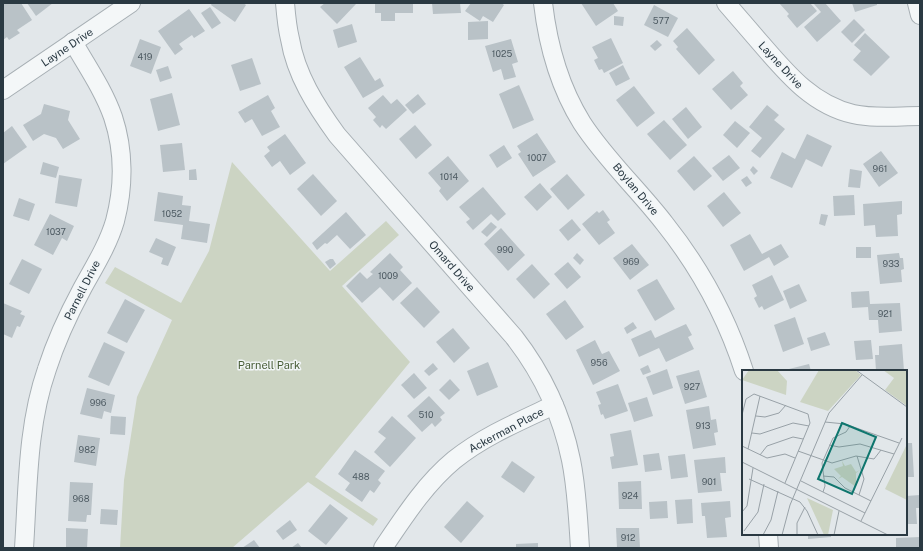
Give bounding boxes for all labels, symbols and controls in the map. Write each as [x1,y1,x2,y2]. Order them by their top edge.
house number: 577 [653,15,669,26]
street label: Layne Drive [39,25,95,69]
street label: Layne Drive [756,39,806,91]
house number: 1025 [492,48,512,59]
house number: 419 [138,51,153,62]
house number: 1007 [527,152,547,163]
street label: Boylan Drive [611,161,661,217]
house number: 961 [873,163,887,174]
house number: 1014 [440,171,459,182]
house number: 1052 [162,208,182,219]
house number: 1037 [46,226,66,237]
street label: Omard Drive [427,238,477,294]
house number: 990 [497,244,514,255]
house number: 969 [623,256,640,267]
street label: Parnell Drive [62,258,102,322]
house number: 933 [883,258,900,269]
house number: 1009 [378,270,398,281]
house number: 921 [878,308,892,319]
house number: 956 [591,357,608,368]
park label: Parnell Park [238,359,300,371]
inset map [742,370,907,535]
house number: 927 [684,381,700,392]
house number: 996 [90,397,107,408]
street label: Ackerman Place [466,405,546,455]
house number: 510 [419,409,434,420]
house number: 913 [696,420,711,431]
house number: 982 [79,444,95,455]
house number: 488 [352,471,370,482]
house number: 901 [702,476,716,487]
house number: 924 [622,490,639,501]
house number: 968 [73,493,90,504]
house number: 912 [621,532,635,543]

